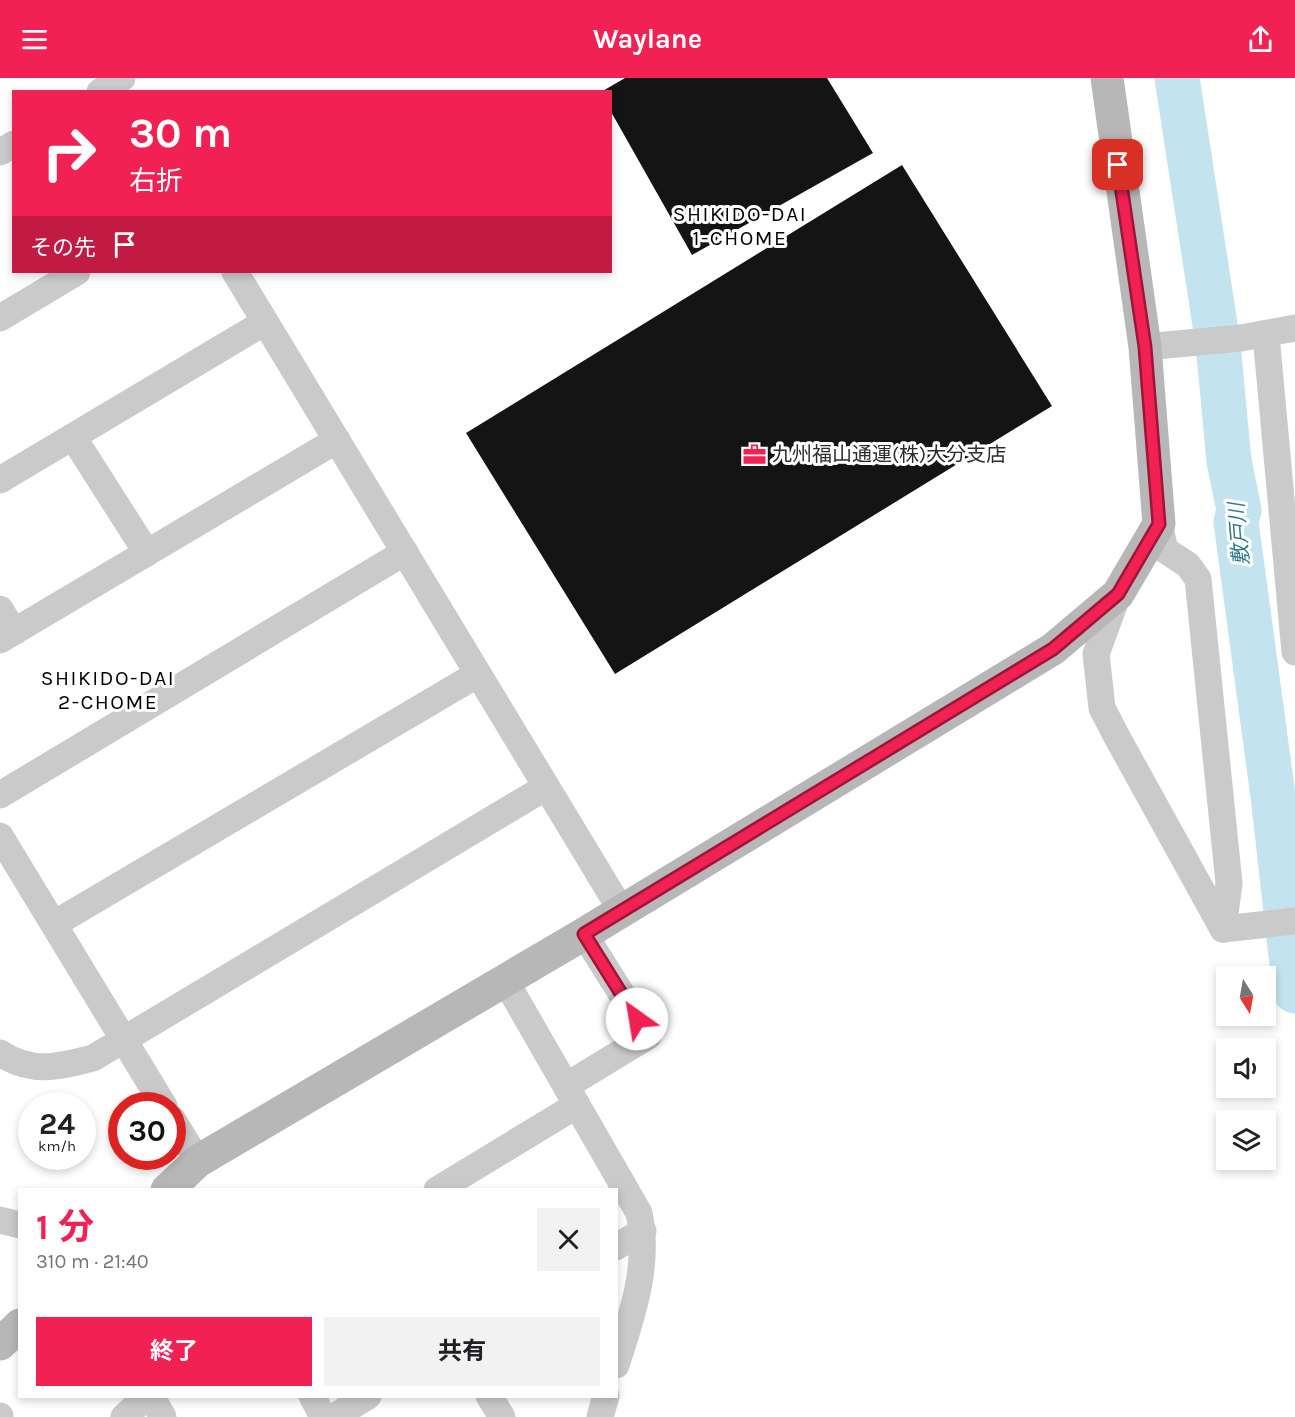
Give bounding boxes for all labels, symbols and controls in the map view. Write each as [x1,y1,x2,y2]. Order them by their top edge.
icon: menu [18,23,51,56]
text: Waylane [593,23,702,55]
icon: share [1244,23,1277,56]
text: 30 m [129,108,232,158]
icon: right [30,114,108,192]
pin [1092,139,1143,190]
icon: arrive [1101,148,1134,181]
text: 右折 [129,165,183,197]
district label: SHIKIDO-DAI 1-CHOME [673,202,807,250]
icon: arrive [108,228,141,261]
text: その先 [30,235,96,261]
office icon: 九州福山通運(株)大分支店 [741,441,767,467]
place label: 九州福山通運(株)大分支店 [772,443,1006,466]
water label: 敷戸川 [1224,500,1254,566]
district label: SHIKIDO-DAI 2-CHOME [41,666,175,714]
north arrow [1216,966,1276,1026]
map controls [1216,966,1276,1170]
position arrow [605,987,669,1051]
button: sound [1216,1038,1276,1098]
speed limit sign: 30 [108,1092,186,1170]
text: 24 [39,1106,75,1142]
button: layers [1216,1110,1276,1170]
text: km/h [38,1137,76,1155]
text: 1 分 [36,1206,94,1248]
button: close [537,1208,600,1271]
text: 310 m · 21:40 [36,1250,149,1273]
button: 終了 [36,1317,312,1386]
button: 共有 [324,1317,600,1386]

